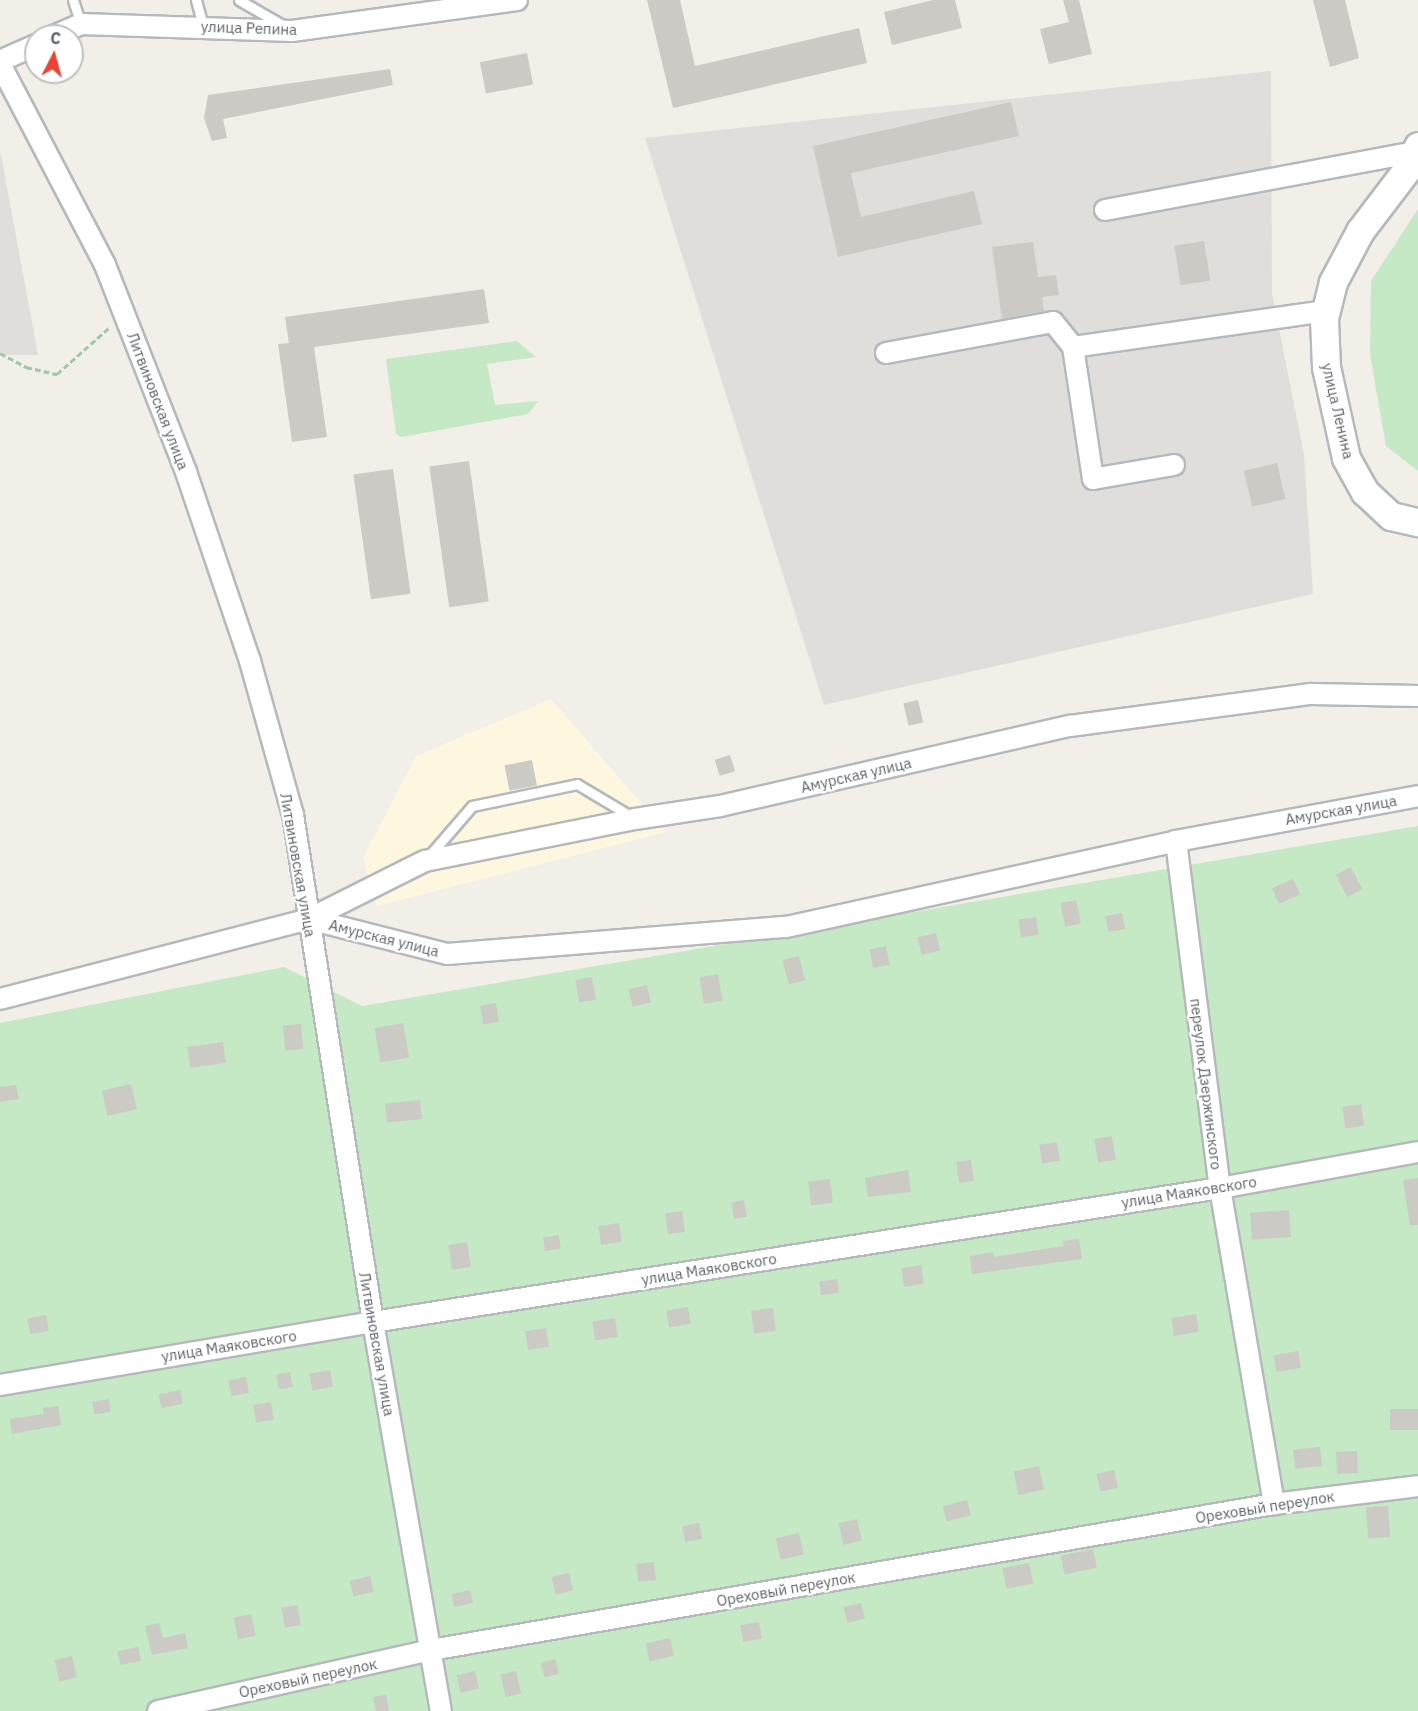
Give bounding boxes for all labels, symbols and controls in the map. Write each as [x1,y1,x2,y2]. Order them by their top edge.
street label: улица Репина [201,17,297,39]
north arrow [24,24,84,84]
text: С [49,28,62,49]
street label: Литвиновская улица [123,330,193,472]
street label: улица Ленина [1318,361,1358,461]
street label: Амурская улица [799,754,913,796]
street label: Амурская улица [1284,791,1398,829]
street label: Литвиновская улица [276,792,320,938]
street label: Амурская улица [327,916,441,960]
street label: переулок Дзержинского [1187,997,1225,1171]
street label: улица Маяковского [1120,1172,1258,1212]
street label: улица Маяковского [640,1249,778,1289]
street label: Литвиновская улица [355,1271,399,1417]
street label: улица Маяковского [160,1326,298,1366]
street label: Ореховый переулок [1194,1487,1336,1527]
street label: Ореховый переулок [715,1568,857,1610]
street label: Ореховый переулок [237,1655,379,1701]

